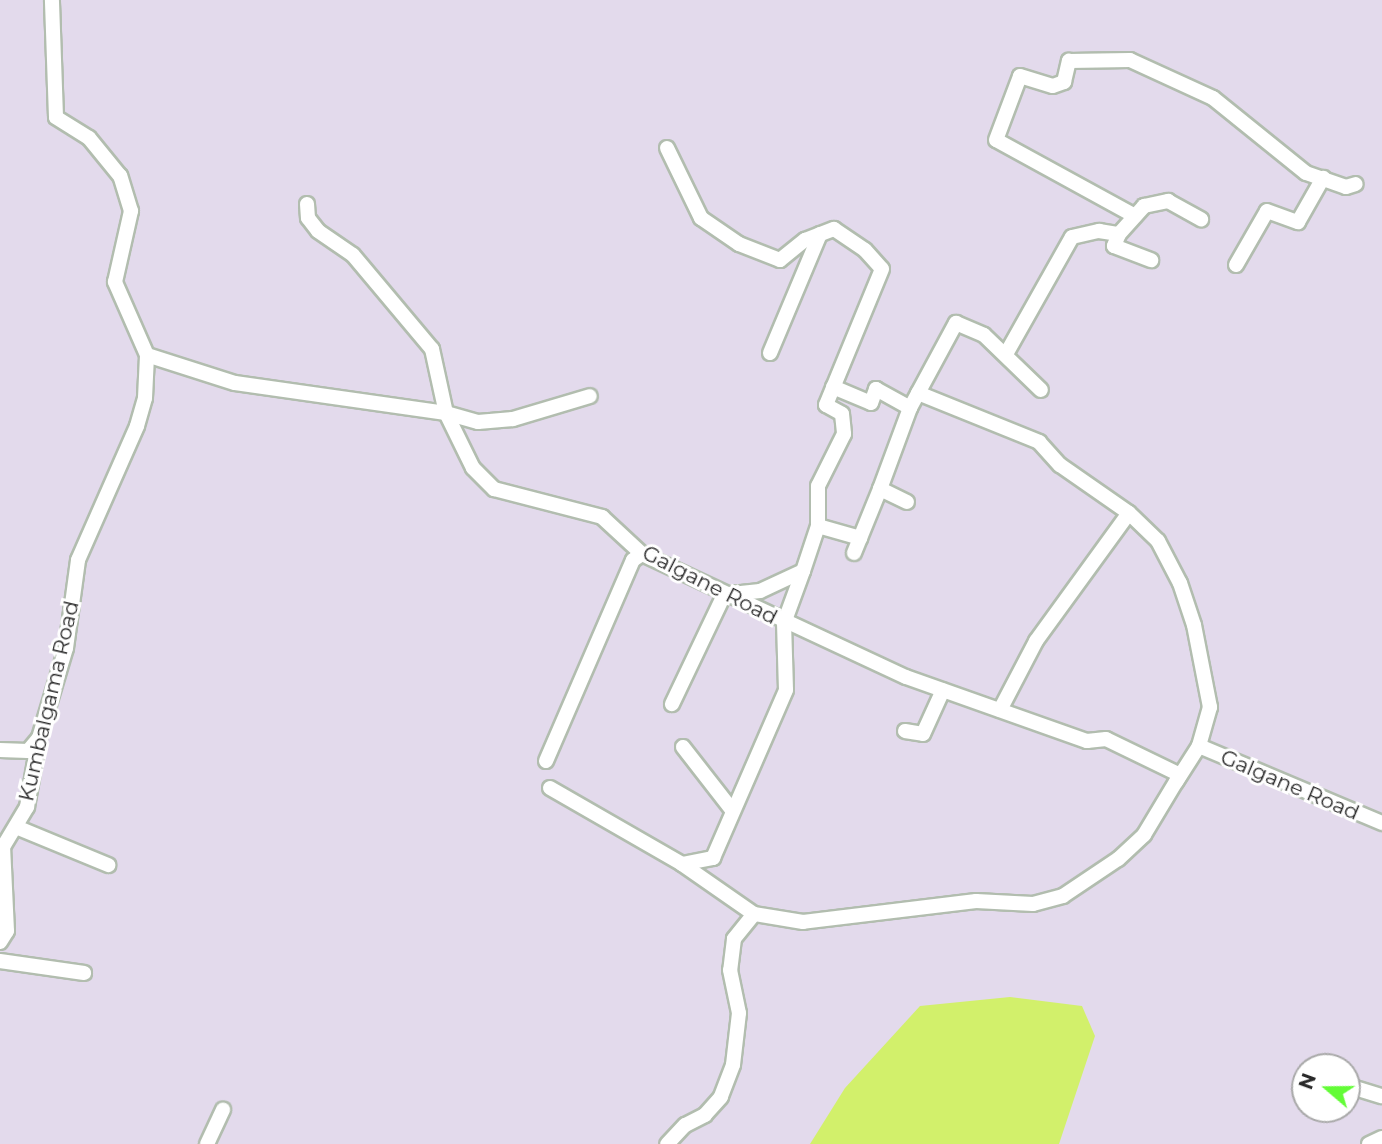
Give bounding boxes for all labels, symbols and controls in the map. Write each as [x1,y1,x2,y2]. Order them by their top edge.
street label: Galgane Road [638,540,782,630]
street label: Kumbalgama Road [14,598,84,804]
street label: Galgane Road [1217,744,1363,826]
north arrow [1291,1053,1361,1123]
text: N [1294,1070,1321,1092]

